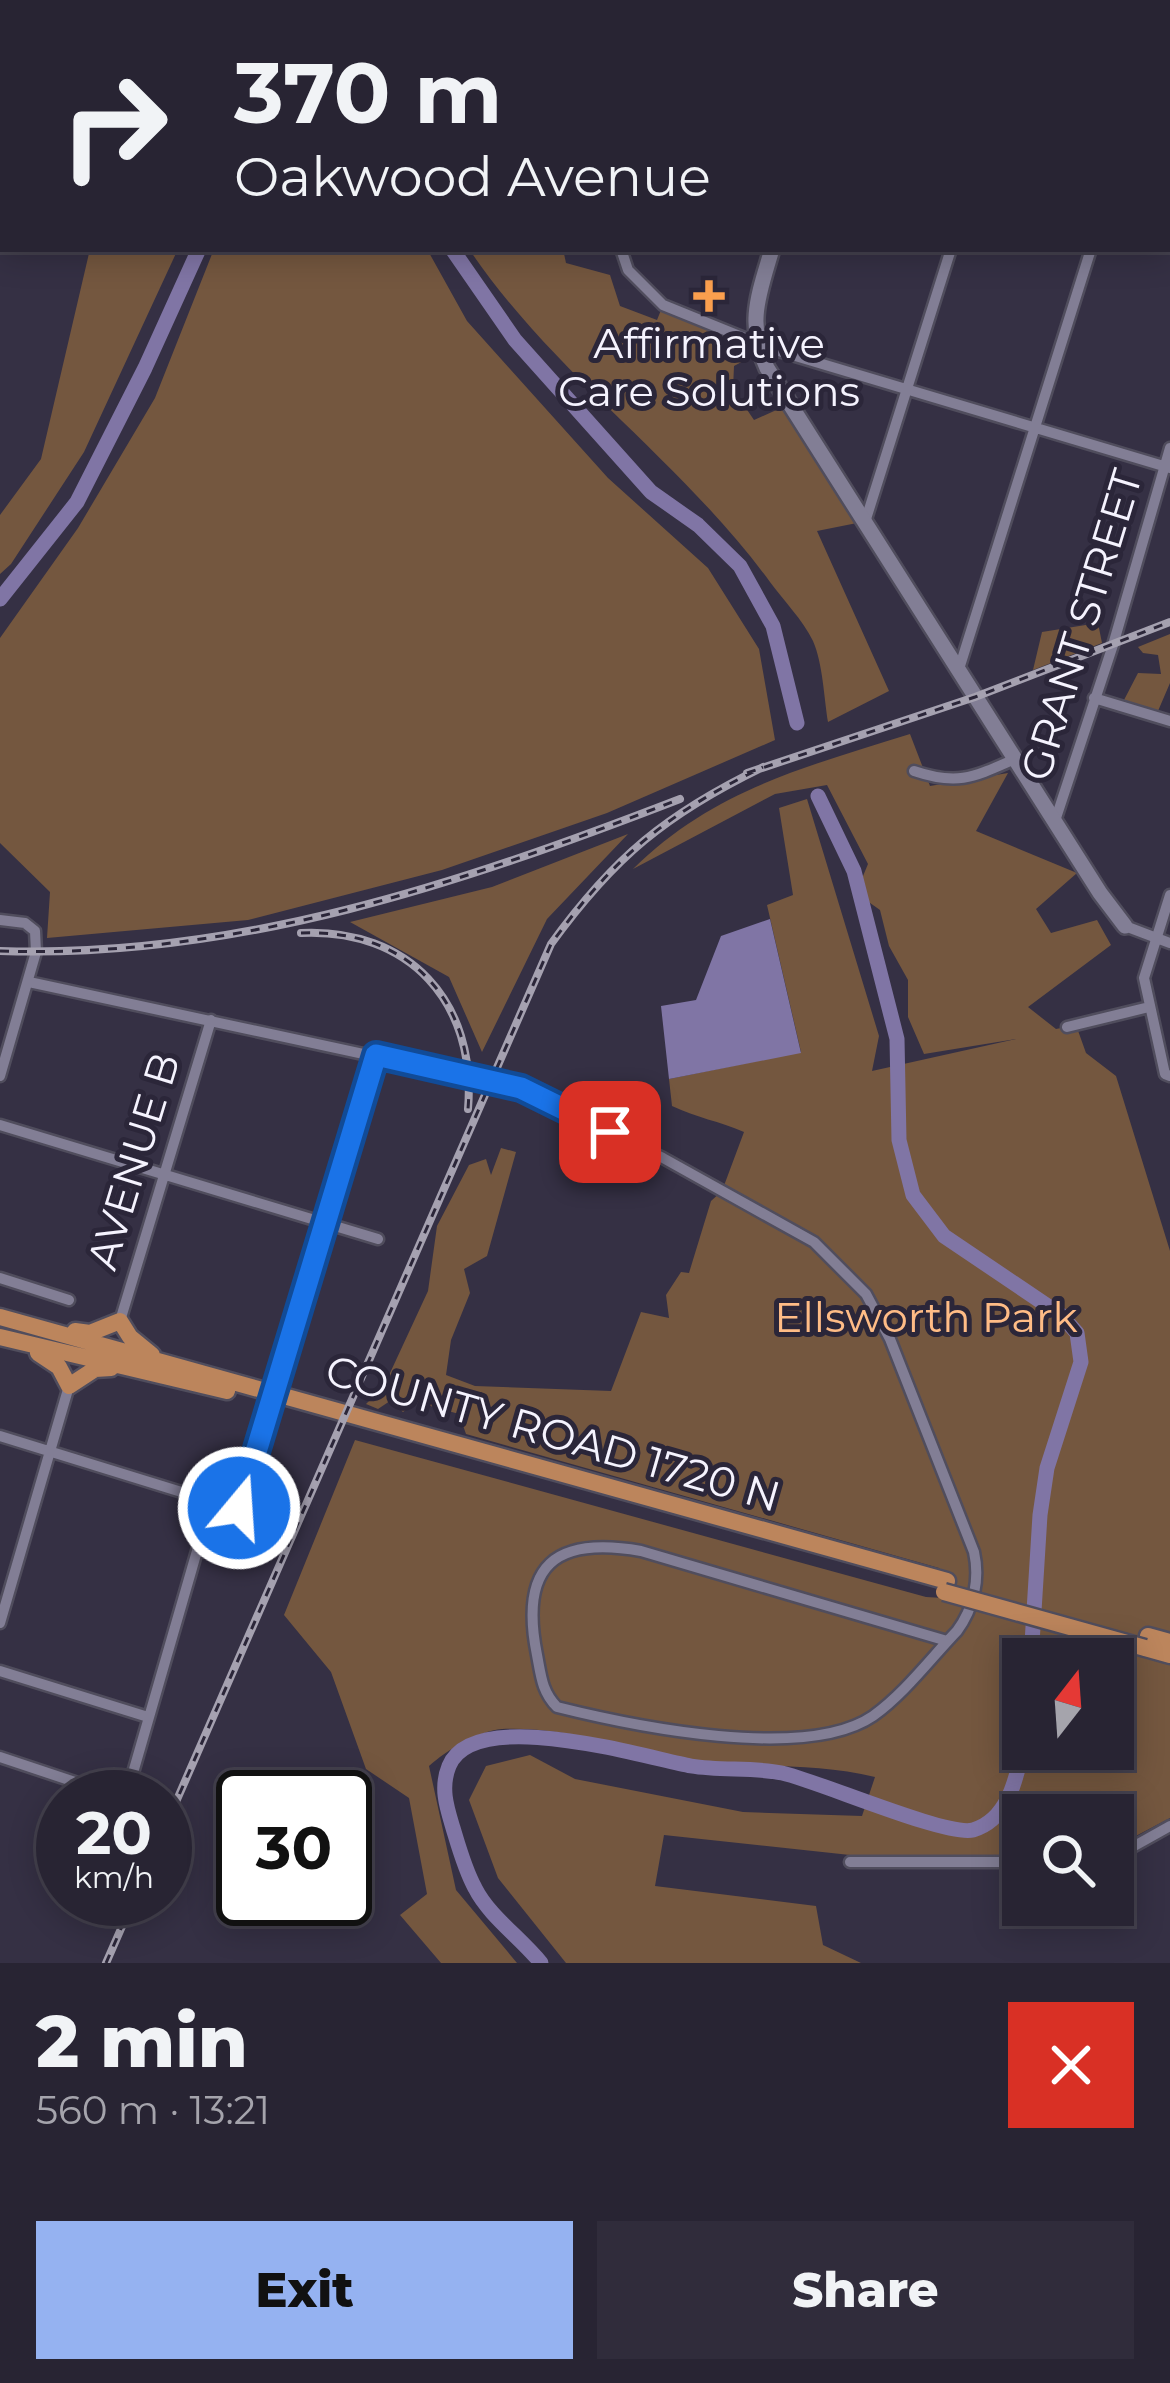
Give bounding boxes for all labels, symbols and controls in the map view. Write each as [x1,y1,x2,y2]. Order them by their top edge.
text: 370 m [234,42,502,144]
icon: right [36,48,192,204]
text: Oakwood Avenue [234,144,711,210]
marker: Affirmative Care Solutions [693,280,725,312]
place label: Affirmative Care Solutions [558,317,860,417]
street label: GRANT STREET [1009,463,1153,787]
street label: AVENUE B [75,1047,191,1275]
pin [559,1081,661,1183]
icon: arrive [577,1099,643,1165]
park label: Ellsworth Park [774,1291,1078,1343]
street label: COUNTY ROAD 1720 N [320,1343,786,1523]
position arrow [176,1445,302,1571]
north arrow [1002,1638,1134,1770]
map controls [1002,1638,1134,1926]
speed limit sign: 30 [216,1770,372,1926]
button: search [1002,1794,1134,1926]
text: 20 [76,1796,152,1869]
text: km/h [74,1859,154,1896]
text: 2 min [36,1997,248,2085]
button: close [1008,2002,1134,2128]
text: 560 m · 13:21 [36,2086,270,2134]
button: Exit [36,2221,573,2359]
button: Share [597,2221,1134,2359]

